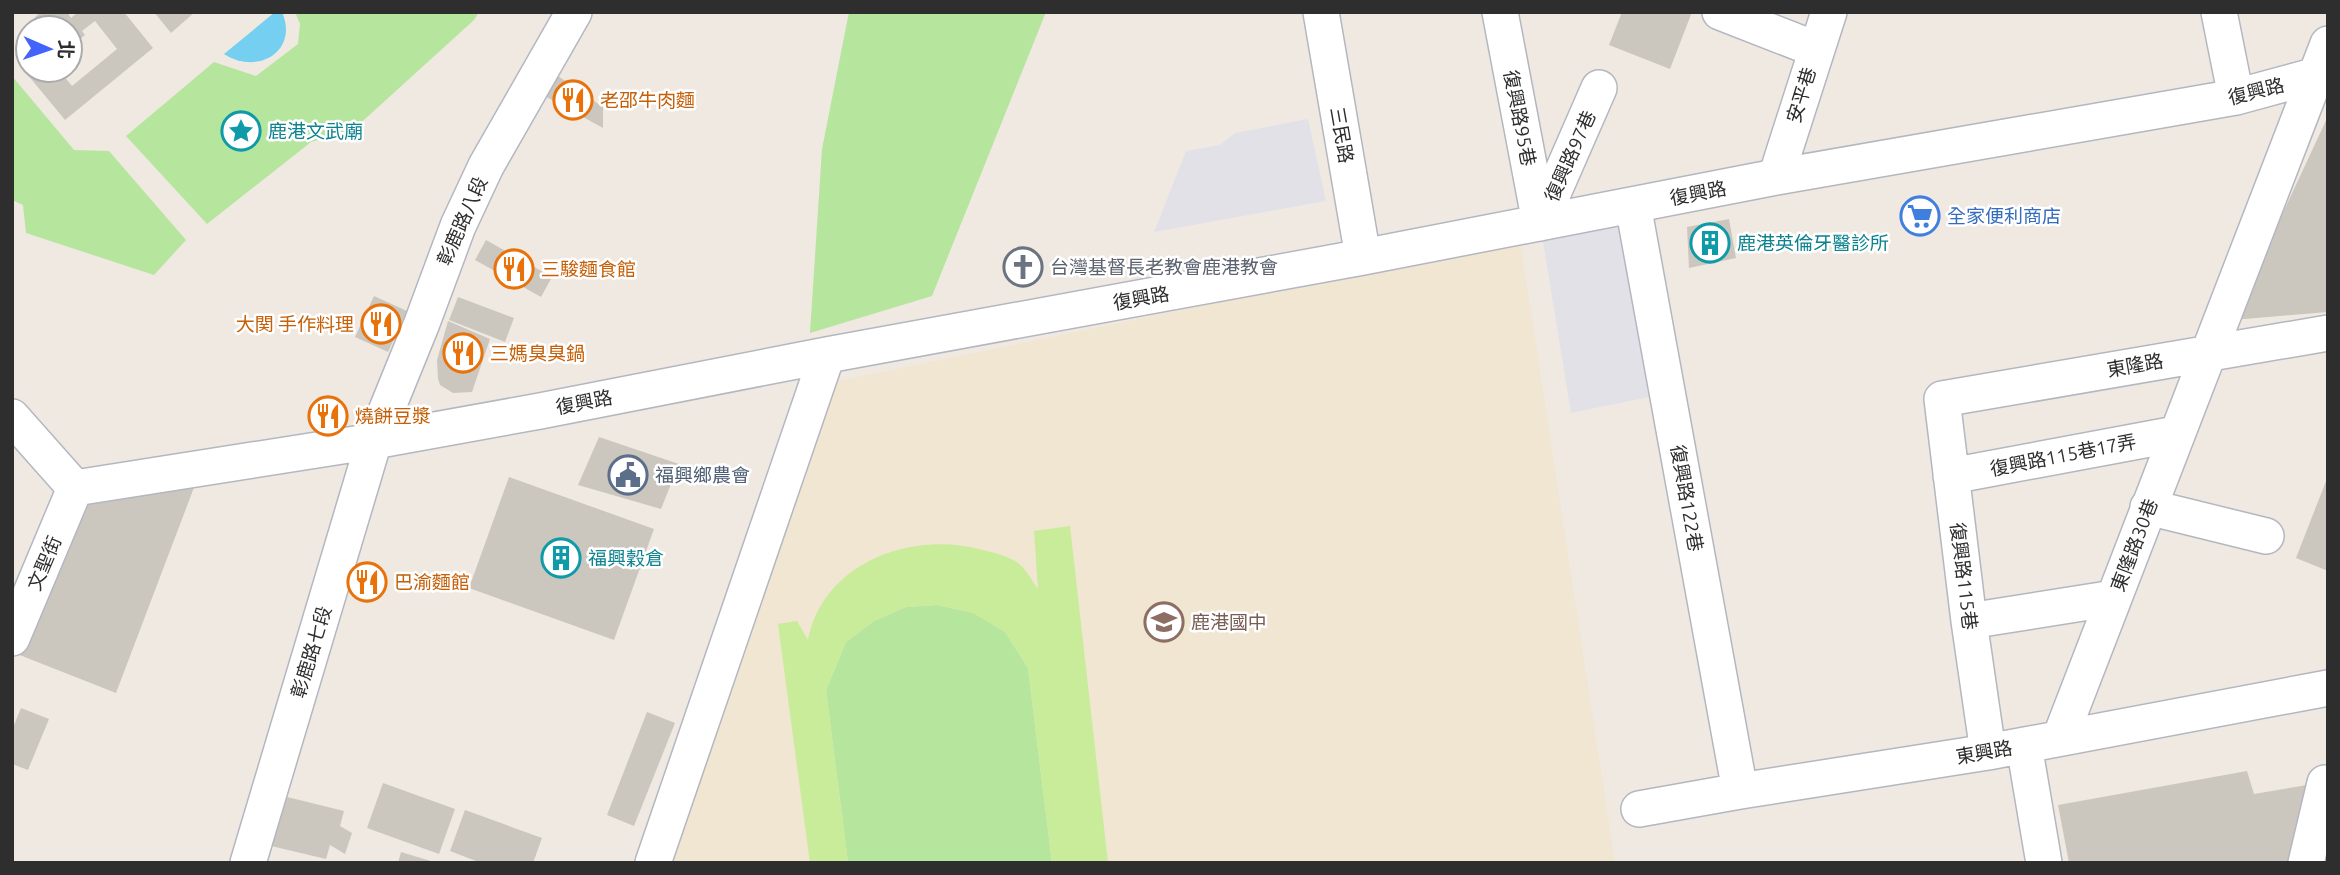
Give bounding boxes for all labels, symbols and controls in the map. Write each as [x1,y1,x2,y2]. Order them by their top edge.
north arrow [14,14,84,84]
text: 北 [55,40,77,59]
street label: 安平巷 [1782,65,1820,125]
street label: 復興路95巷 [1500,68,1540,168]
street label: 復興路 [2226,73,2286,109]
restaurant icon: 老邵牛肉麵 [552,79,594,121]
place label: 老邵牛肉麵 [600,89,695,111]
street label: 三民路 [1326,105,1358,165]
street label: 復興路97巷 [1540,107,1600,205]
place icon: 鹿港文武廟 [220,110,262,152]
place label: 鹿港文武廟 [268,120,363,142]
street label: 彰鹿路八段 [433,173,491,269]
street label: 復興路 [1668,177,1728,209]
supermarket icon: 全家便利商店 [1899,195,1941,237]
place label: 全家便利商店 [1947,205,2061,227]
building icon: 鹿港英倫牙醫診所 [1689,222,1731,264]
place label: 鹿港英倫牙醫診所 [1737,232,1889,254]
church icon: 台灣基督長老教會鹿港教會 [1002,246,1044,288]
restaurant icon: 三駿麵食館 [493,248,535,290]
place label: 台灣基督長老教會鹿港教會 [1050,256,1278,278]
place label: 三駿麵食館 [541,258,636,280]
street label: 復興路 [1111,282,1171,314]
restaurant icon: 大関 手作料理 [360,303,402,345]
place label: 大関 手作料理 [236,313,354,335]
restaurant icon: 三媽臭臭鍋 [442,332,484,374]
place label: 三媽臭臭鍋 [490,342,585,364]
street label: 東隆路 [2105,349,2165,381]
street label: 復興路 [554,386,614,418]
restaurant icon: 燒餅豆漿 [307,395,349,437]
place label: 燒餅豆漿 [355,405,431,427]
street label: 復興路115巷17弄 [1988,430,2138,480]
street label: 復興路122巷 [1667,443,1707,553]
public building icon: 福興鄉農會 [607,454,649,496]
place label: 福興鄉農會 [655,464,750,486]
street label: 東隆路30巷 [2106,496,2162,594]
street label: 復興路115巷 [1946,521,1982,631]
street label: 文聖街 [23,532,65,594]
building icon: 福興穀倉 [540,537,582,579]
place label: 福興穀倉 [588,547,664,569]
restaurant icon: 巴渝麵館 [346,561,388,603]
place label: 巴渝麵館 [394,571,470,593]
school or university icon: 鹿港國中 [1143,601,1185,643]
street label: 彰鹿路七段 [287,603,335,701]
place label: 鹿港國中 [1191,611,1267,633]
street label: 東興路 [1954,736,2014,768]

